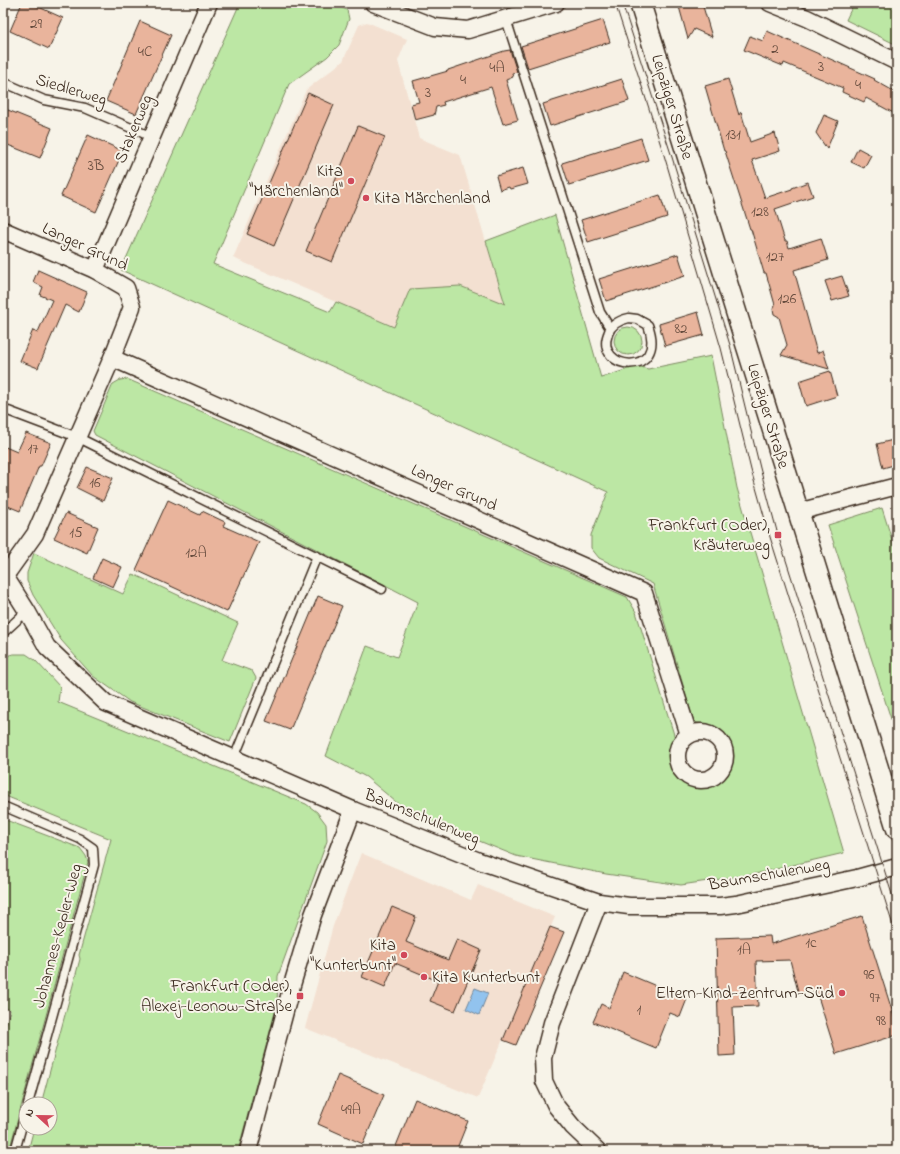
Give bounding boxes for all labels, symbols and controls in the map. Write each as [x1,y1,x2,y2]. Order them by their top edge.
house number: 29 [30,13,42,35]
house number: 2 [771,38,779,60]
house number: 4C [138,41,152,63]
street label: Leipziger Straße [642,51,700,164]
house number: 3 [818,56,824,78]
house number: 4A [489,57,505,79]
street label: Siedlerweg [32,67,110,115]
house number: 4 [460,69,466,91]
house number: 4 [855,74,861,96]
house number: 3 [425,82,431,104]
street label: Stakerweg [108,91,162,168]
house number: 131 [725,124,741,146]
house number: 3B [88,155,104,177]
place label: Kita "Märchenland" [249,159,343,204]
marker: Kita "Märchenland" [346,176,356,186]
place label: Kita Märchenland [374,186,491,211]
marker: Kita Märchenland [361,193,371,203]
house number: 128 [751,201,769,223]
street label: Langer Grund [37,216,132,280]
house number: 127 [766,246,784,268]
house number: 126 [778,288,797,310]
house number: 82 [674,318,688,340]
street label: Leipziger Straße [738,360,796,473]
house number: 17 [28,438,38,460]
street label: Langer Grund [406,458,502,520]
house number: 16 [89,472,101,494]
place label: Frankfurt (Oder), Kräuterweg [648,513,770,560]
house number: 15 [69,522,83,544]
marker: Frankfurt (Oder), Kräuterweg [773,530,783,540]
house number: 12A [185,542,207,564]
street label: Baumschulenweg [359,782,484,853]
street label: Baumschulenweg [705,852,832,900]
street label: Johannes-Kepler-Weg [27,861,91,1011]
house number: 1c [805,932,817,954]
place label: Kita "Kunterbunt" [310,933,396,978]
house number: 1A [737,939,751,961]
marker: Kita "Kunterbunt" [399,950,409,960]
house number: 96 [863,964,875,986]
place label: Kita Kunterbunt [432,965,540,990]
marker: Kita Kunterbunt [419,972,429,982]
place label: Frankfurt (Oder), Alexej-Leonow-Straße [141,974,292,1019]
place label: Eltern-Kind-Zentrum-Süd [656,981,834,1006]
house number: 97 [870,987,880,1009]
marker: Eltern-Kind-Zentrum-Süd [837,988,847,998]
marker: Frankfurt (Oder), Alexej-Leonow-Straße [295,991,305,1001]
house number: 1 [637,999,642,1021]
house number: 98 [876,1010,886,1032]
north arrow [18,1096,58,1136]
house number: 49A [341,1099,361,1121]
text: N [21,1106,38,1119]

